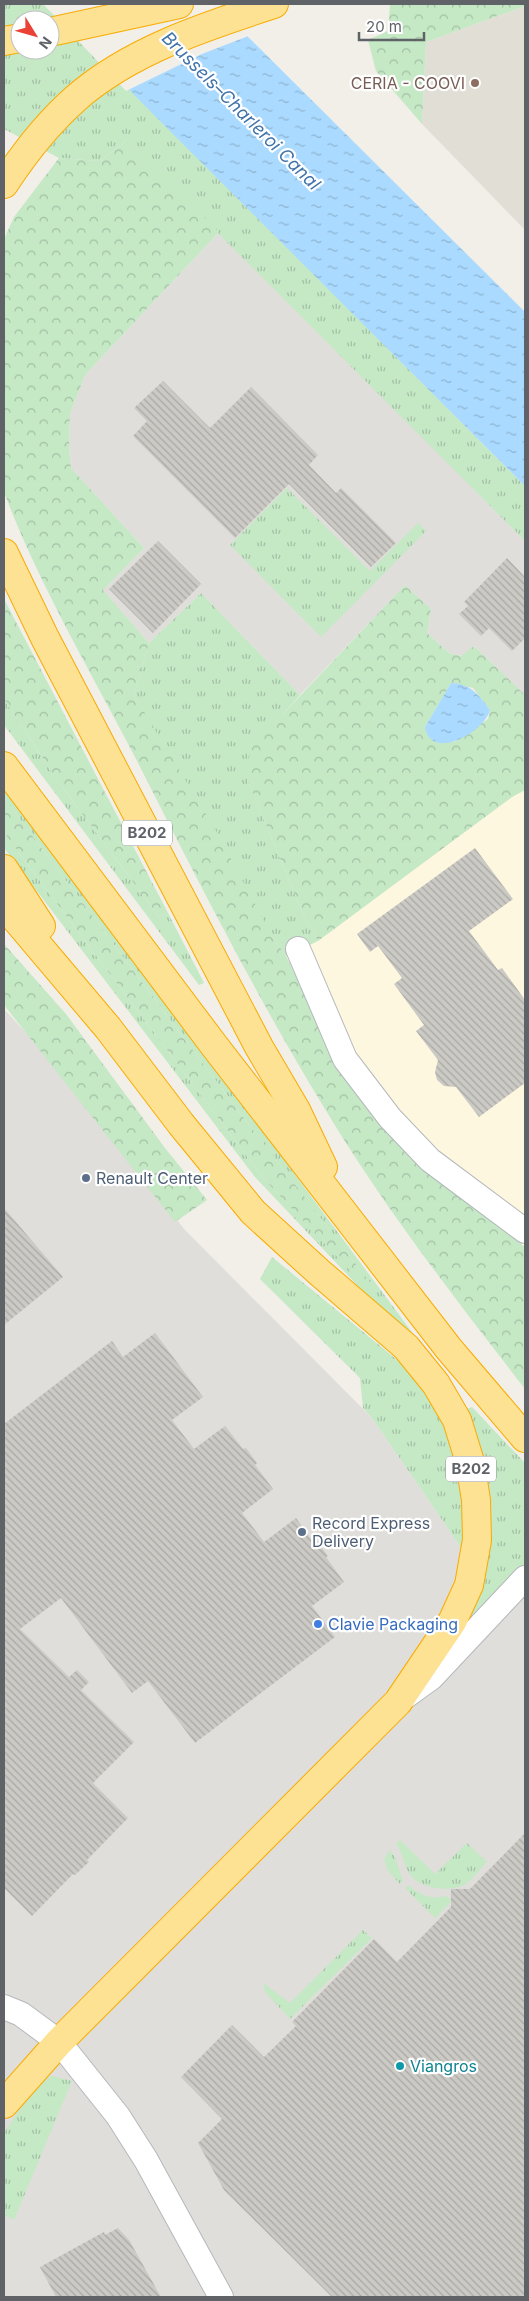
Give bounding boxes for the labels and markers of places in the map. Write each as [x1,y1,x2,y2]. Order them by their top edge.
place label: CERIA - COOVI [351,73,465,93]
marker: CERIA - COOVI [469,77,481,89]
place label: Renault Center [96,1168,208,1188]
marker: Renault Center [80,1172,92,1184]
place label: Record Express Delivery [312,1513,430,1551]
marker: Record Express Delivery [296,1526,308,1538]
place label: Clavie Packaging [328,1614,458,1634]
marker: Clavie Packaging [312,1618,324,1630]
place label: Viangros [410,2056,477,2076]
marker: Viangros [394,2060,406,2072]

